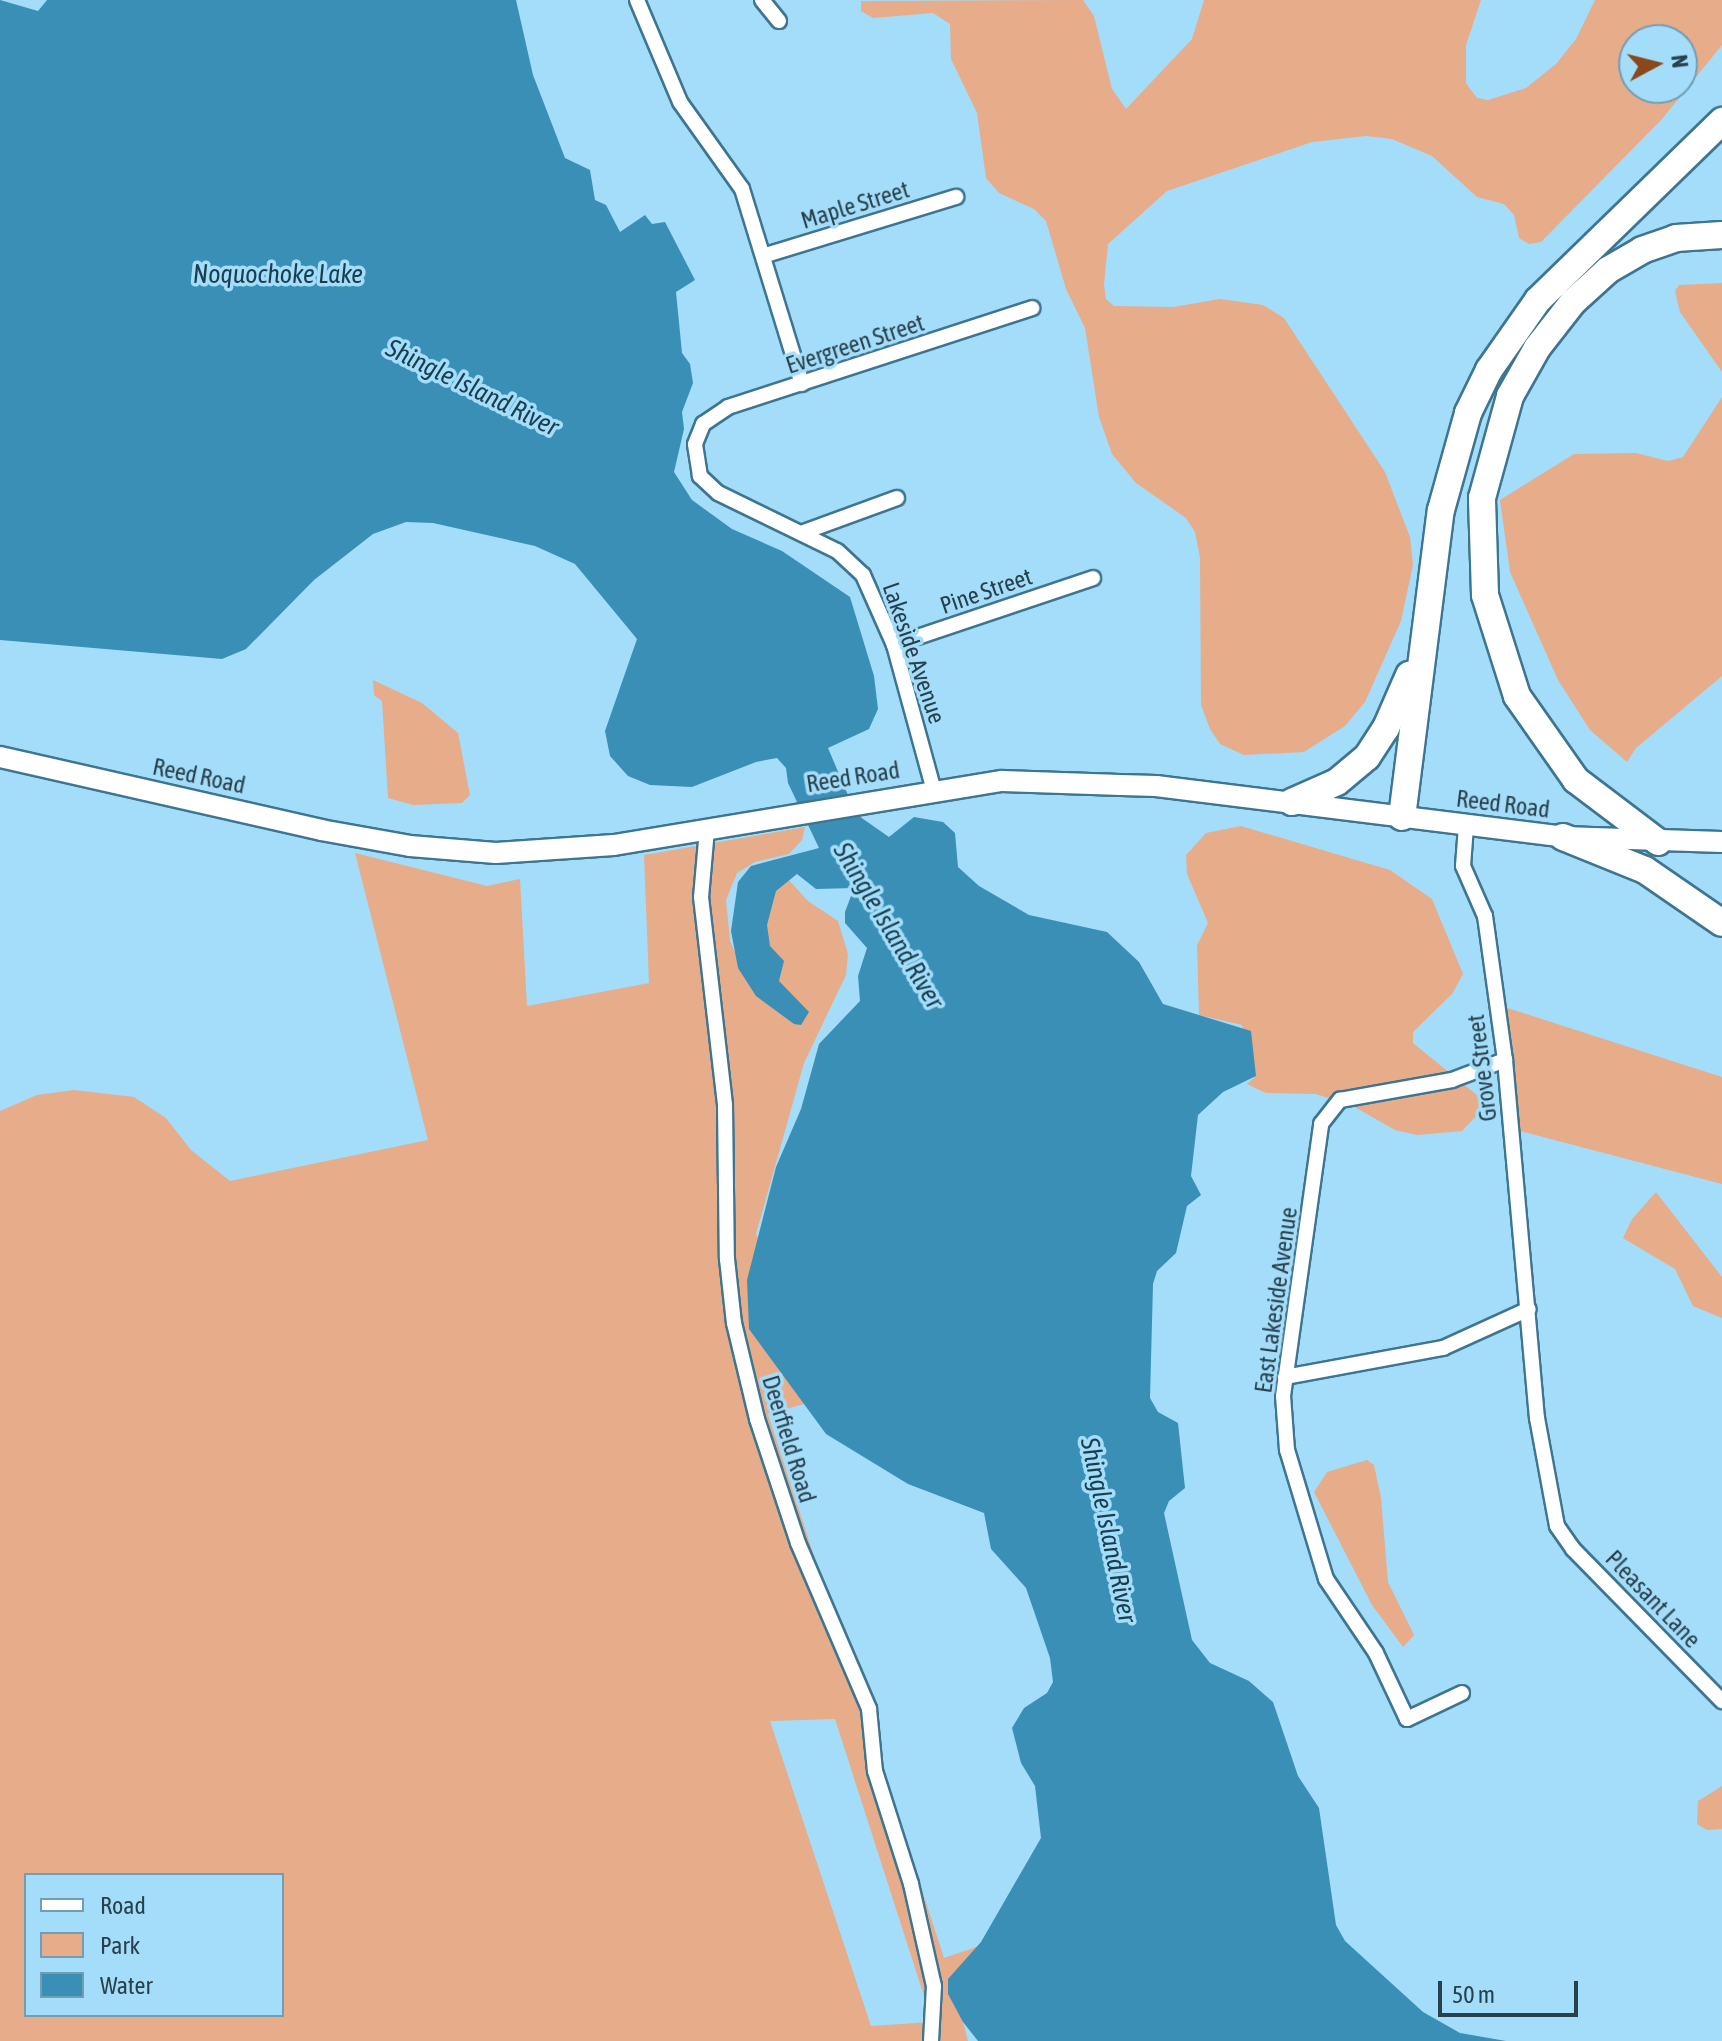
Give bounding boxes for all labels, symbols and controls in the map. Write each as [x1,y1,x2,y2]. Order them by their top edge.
north arrow [1618,24,1698,104]
text: N [1666,53,1694,69]
street label: Maple Street [797,175,913,235]
water label: Noquochoke Lake [193,259,363,291]
street label: Evergreen Street [782,308,928,380]
water label: Shingle Island River [381,333,563,443]
street label: Pine Street [936,562,1036,620]
street label: Lakeside Avenue [876,579,952,727]
street label: Reed Road [150,752,248,800]
street label: Reed Road [804,755,902,799]
street label: Reed Road [1455,784,1551,824]
water label: Shingle Island River [826,837,950,1015]
street label: Grove Street [1461,1013,1503,1123]
street label: East Lakeside Avenue [1249,1205,1303,1395]
street label: Deerfield Road [756,1372,822,1506]
water label: Shingle Island River [1073,1435,1143,1625]
street label: Pleasant Lane [1599,1544,1707,1654]
legend [24,1873,284,2017]
text: Road [100,1892,146,1919]
text: Park [100,1932,140,1959]
scale bar [1442,1965,1582,2015]
text: Water [100,1972,153,1999]
text: 50 m [1452,1981,1495,2008]

